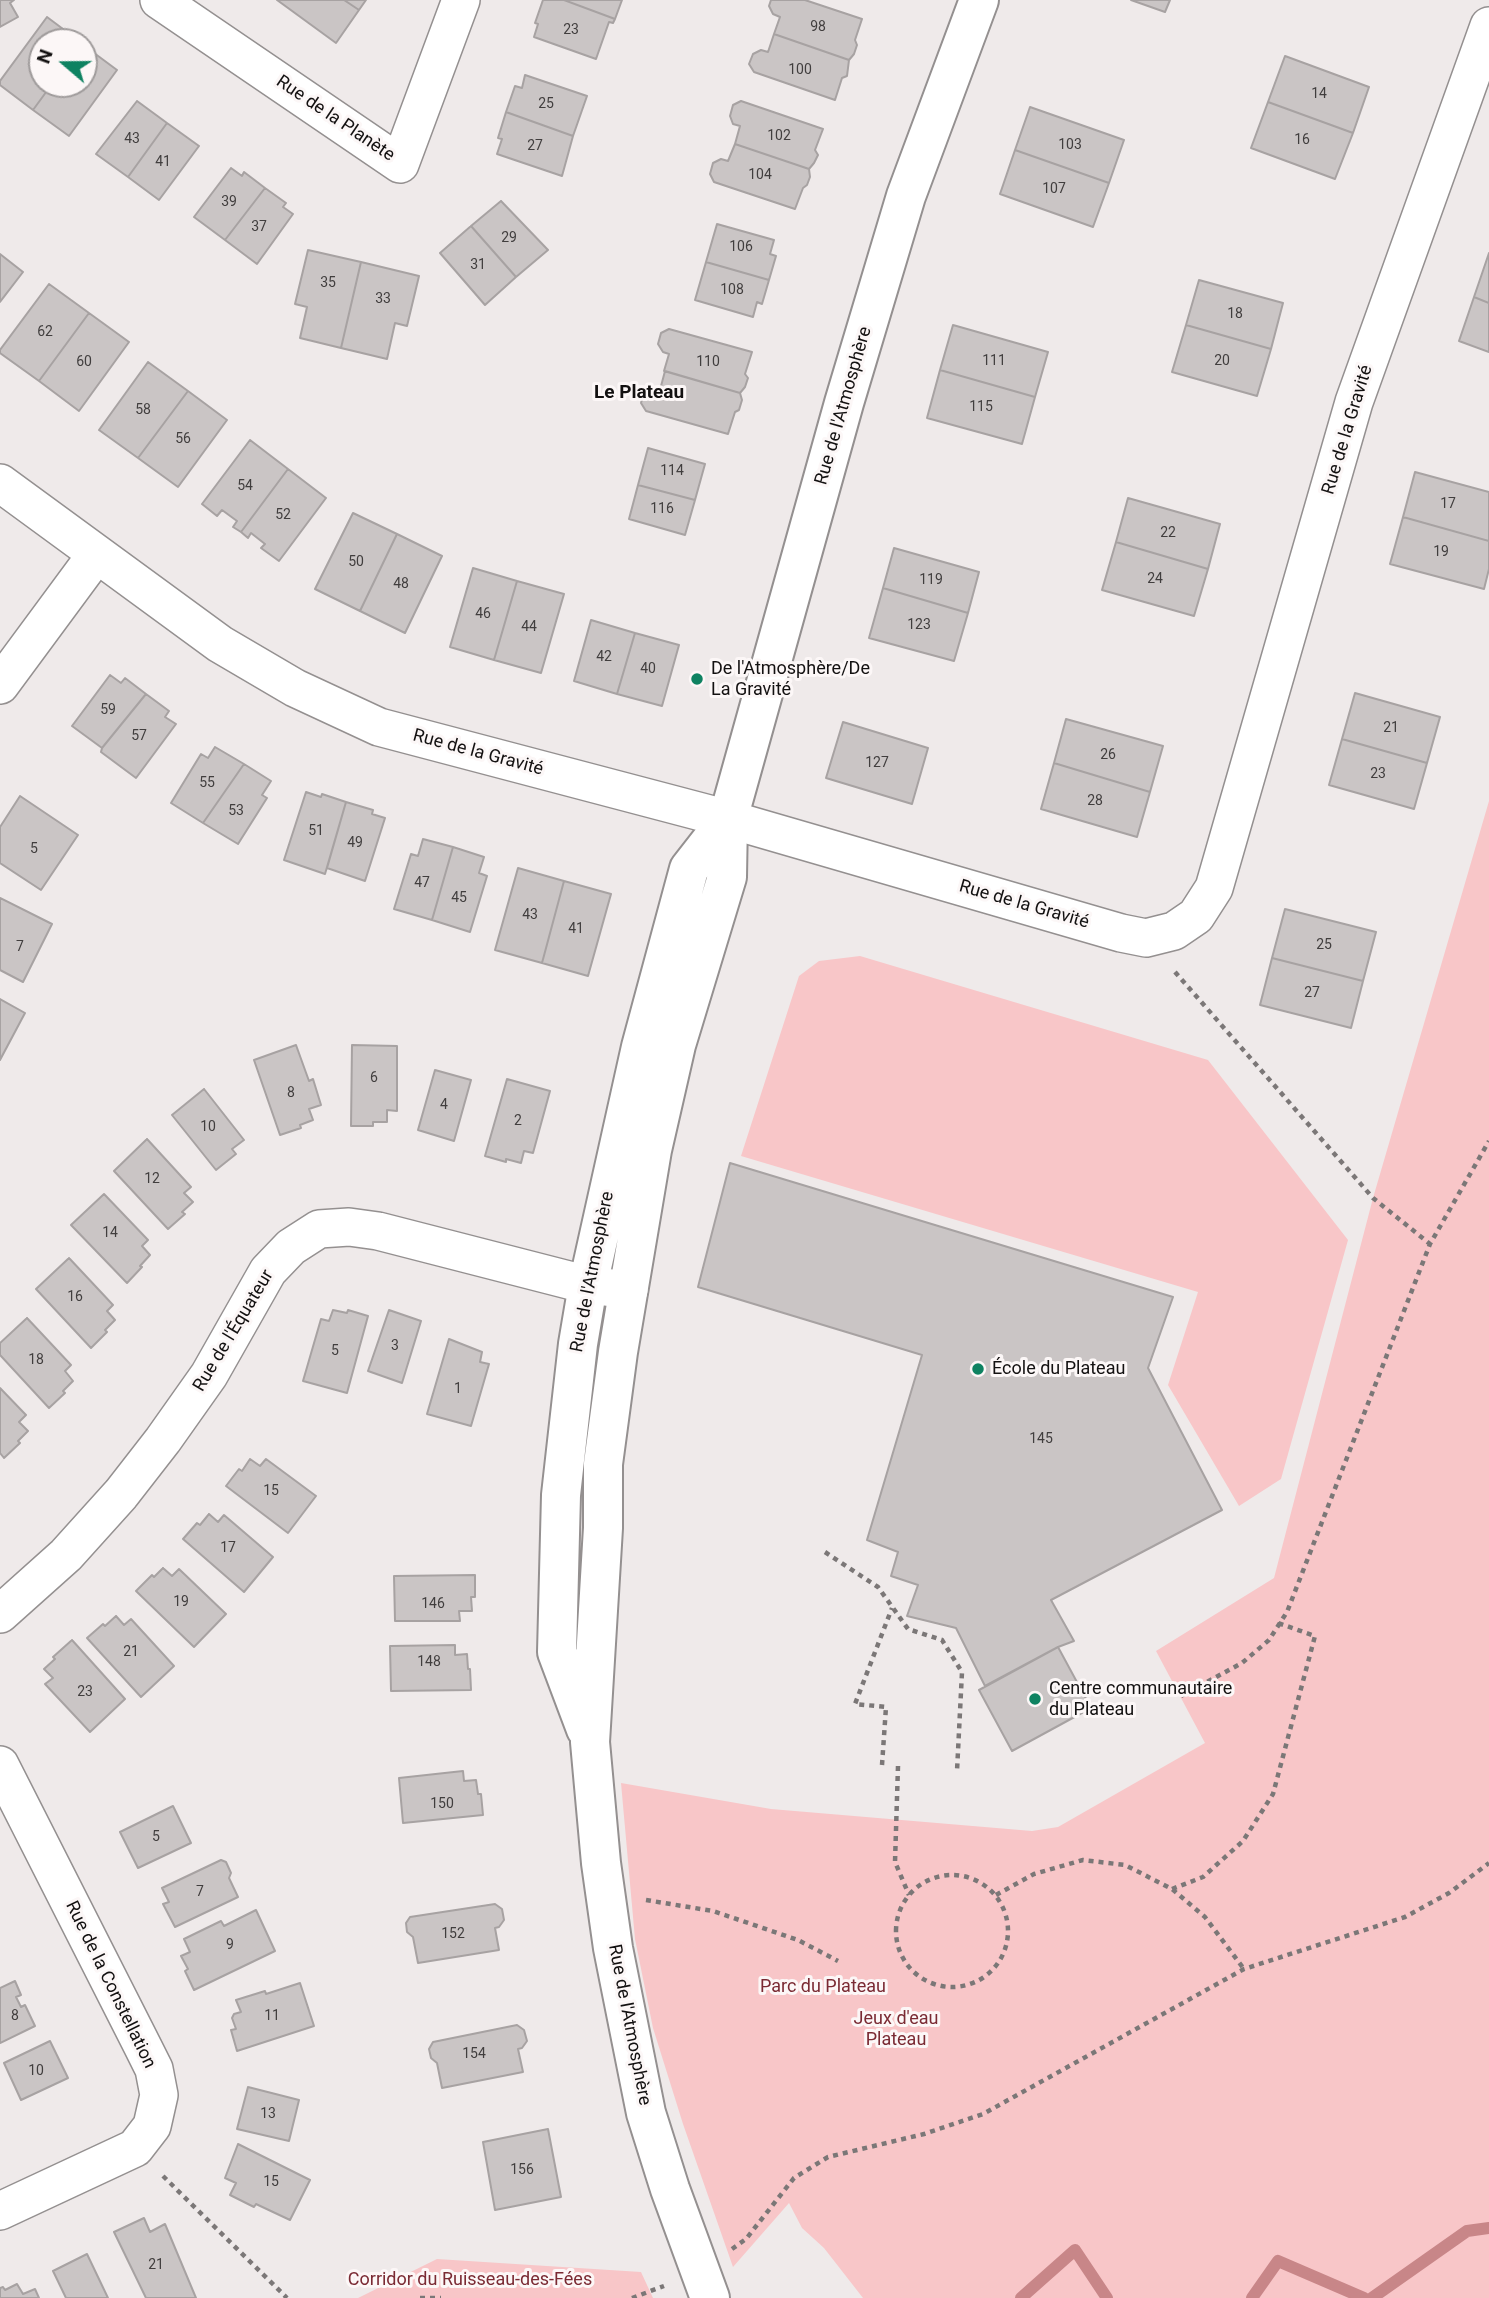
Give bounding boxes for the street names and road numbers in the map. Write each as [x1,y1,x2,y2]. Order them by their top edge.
street label: Rue de la Planète [272,71,398,167]
street label: Rue de l'Atmosphère [811,324,877,488]
street label: Rue de la Gravité [1318,363,1378,497]
street label: Rue de la Gravité [410,725,546,781]
street label: Rue de la Gravité [957,876,1091,934]
street label: Rue de l'Atmosphère [567,1190,619,1354]
street label: Rue de l'Équateur [189,1266,279,1396]
street label: Rue de la Constellation [60,1898,160,2072]
street label: Rue de l'Atmosphère [603,1943,655,2107]

